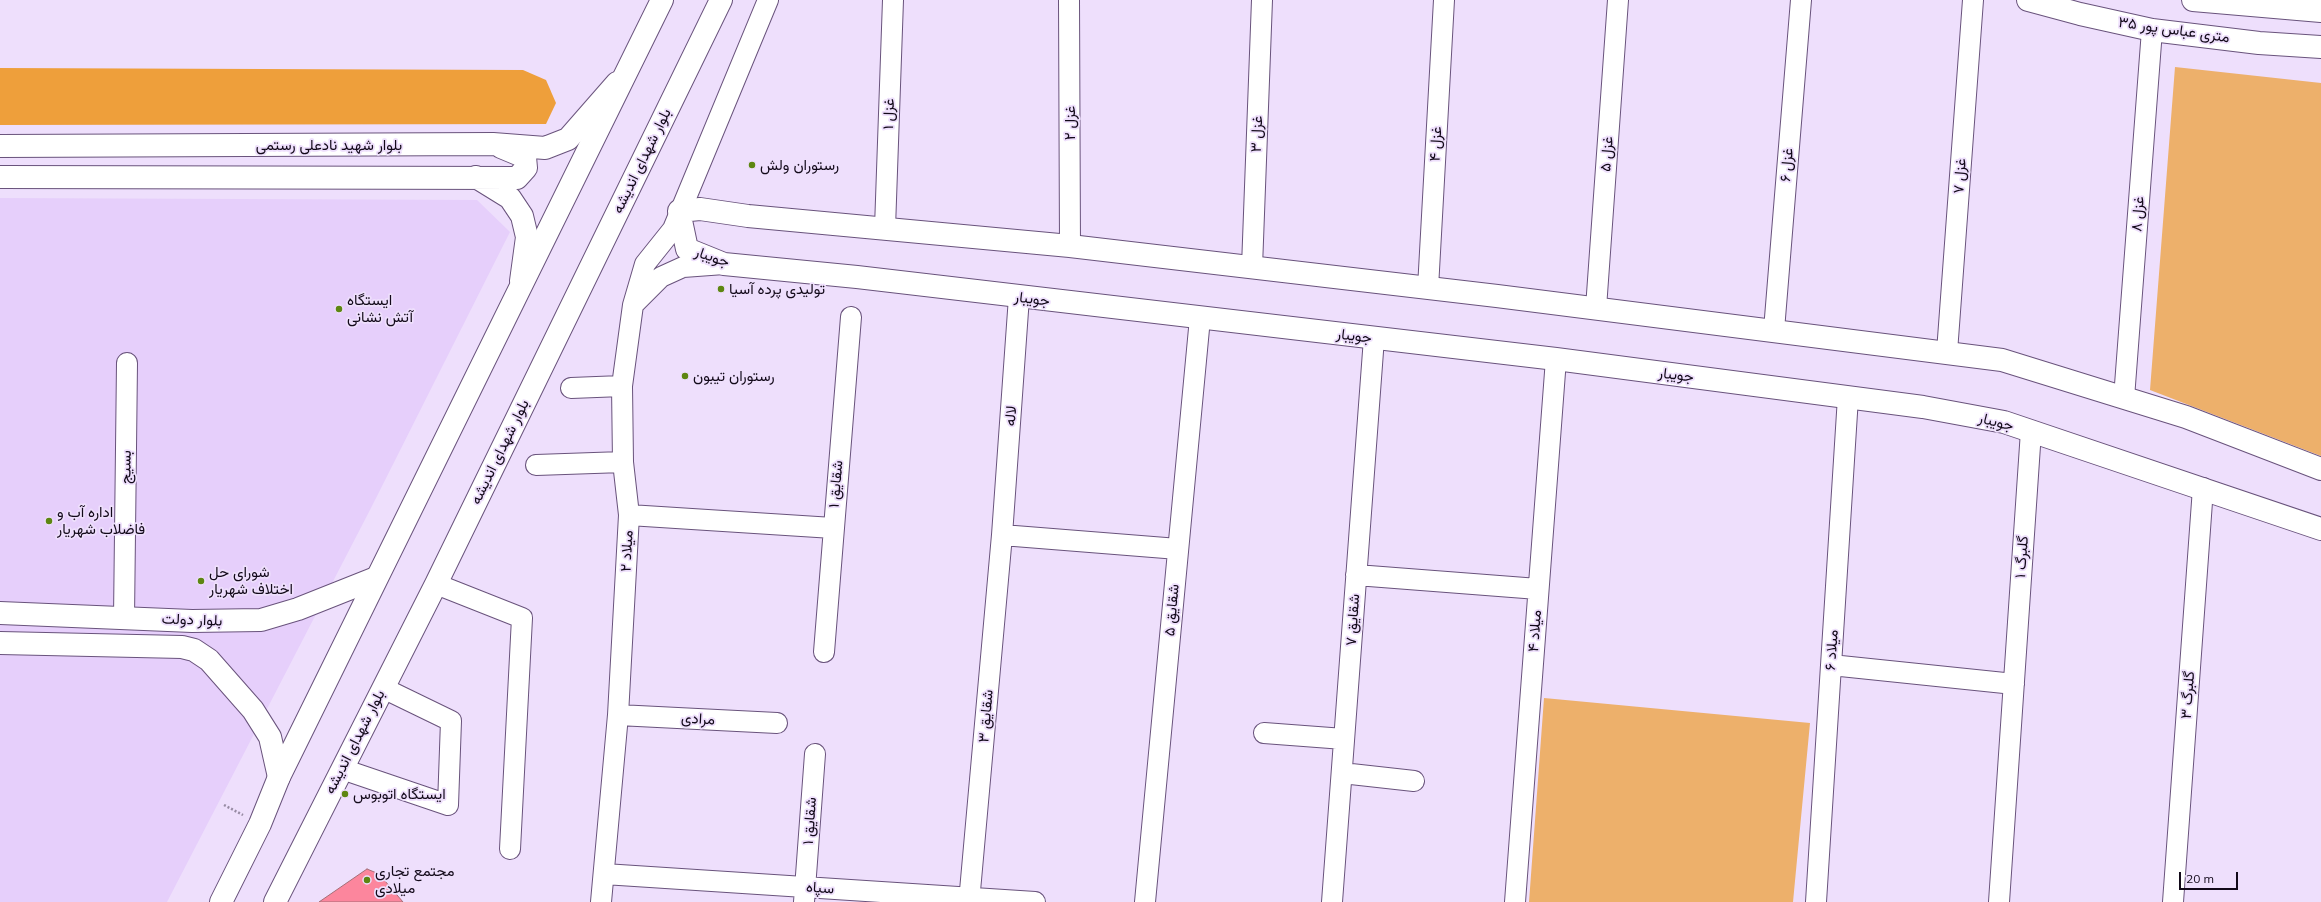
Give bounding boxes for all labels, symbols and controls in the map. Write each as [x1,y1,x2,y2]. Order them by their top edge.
street label: ۳۵ متری عباس پور [2117,13,2231,47]
street label: غزل ۱ [879,98,899,130]
street label: بلوار شهدای اندیشه [609,106,675,216]
street label: غزل ۲ [1061,106,1079,140]
street label: غزل ۳ [1247,115,1267,153]
street label: غزل ۴ [1426,126,1446,162]
street label: بلوار شهید نادعلی رستمی [256,136,402,154]
street label: غزل ۵ [1597,136,1617,172]
street label: غزل ۶ [1777,147,1797,183]
place label: رستوران ولش [760,156,839,174]
street label: غزل ۷ [1950,158,1970,194]
marker: رستوران ولش [747,160,757,170]
street label: غزل ۸ [2128,196,2148,232]
street label: جویبار [692,243,732,271]
place label: تولیدی پرده آسیا [729,280,825,298]
marker: تولیدی پرده آسیا [716,284,726,294]
street label: جویبار [1013,288,1051,310]
place label: ایستگاه آتش نشانی [347,291,413,326]
marker: ایستگاه آتش نشانی [334,304,344,314]
street label: جویبار [1335,325,1373,347]
street label: جویبار [1657,364,1695,386]
place label: رستوران تیبون [693,367,775,385]
marker: رستوران تیبون [680,371,690,381]
street label: بلوار شهدای اندیشه [467,397,533,507]
street label: لاله [1001,405,1021,427]
street label: جویبار [1977,409,2015,435]
street label: بسیج [117,450,135,484]
street label: شقایق ۱ [825,459,847,509]
place label: اداره آب و فاضلاب شهریار [57,503,145,538]
marker: اداره آب و فاضلاب شهریار [44,516,54,526]
street label: میلاد ۲ [617,530,637,572]
street label: گلبرگ ۱ [2012,535,2032,579]
place label: شورای حل اختلاف شهریار [209,563,293,598]
marker: شورای حل اختلاف شهریار [196,576,206,586]
street label: شقایق ۵ [1161,583,1183,637]
street label: شقایق ۷ [1342,593,1364,647]
street label: میلاد ۴ [1525,609,1545,653]
street label: بلوار دولت [161,610,223,630]
street label: میلاد ۶ [1822,629,1842,671]
street label: گلبرگ ۳ [2177,670,2199,720]
street label: بلوار شهدای اندیشه [321,687,389,797]
street label: شقایق ۳ [975,689,997,743]
street label: مرادی [681,709,715,729]
place label: ایستگاه اتوبوس [353,785,446,803]
marker: ایستگاه اتوبوس [340,789,350,799]
street label: شقایق ۱ [799,797,821,845]
place label: مجتمع تجاری میلادی [375,862,455,897]
scale bar [2181,864,2240,890]
text: 20 m [2186,871,2214,886]
marker: مجتمع تجاری میلادی [362,875,372,885]
street label: سپاه [805,878,835,898]

